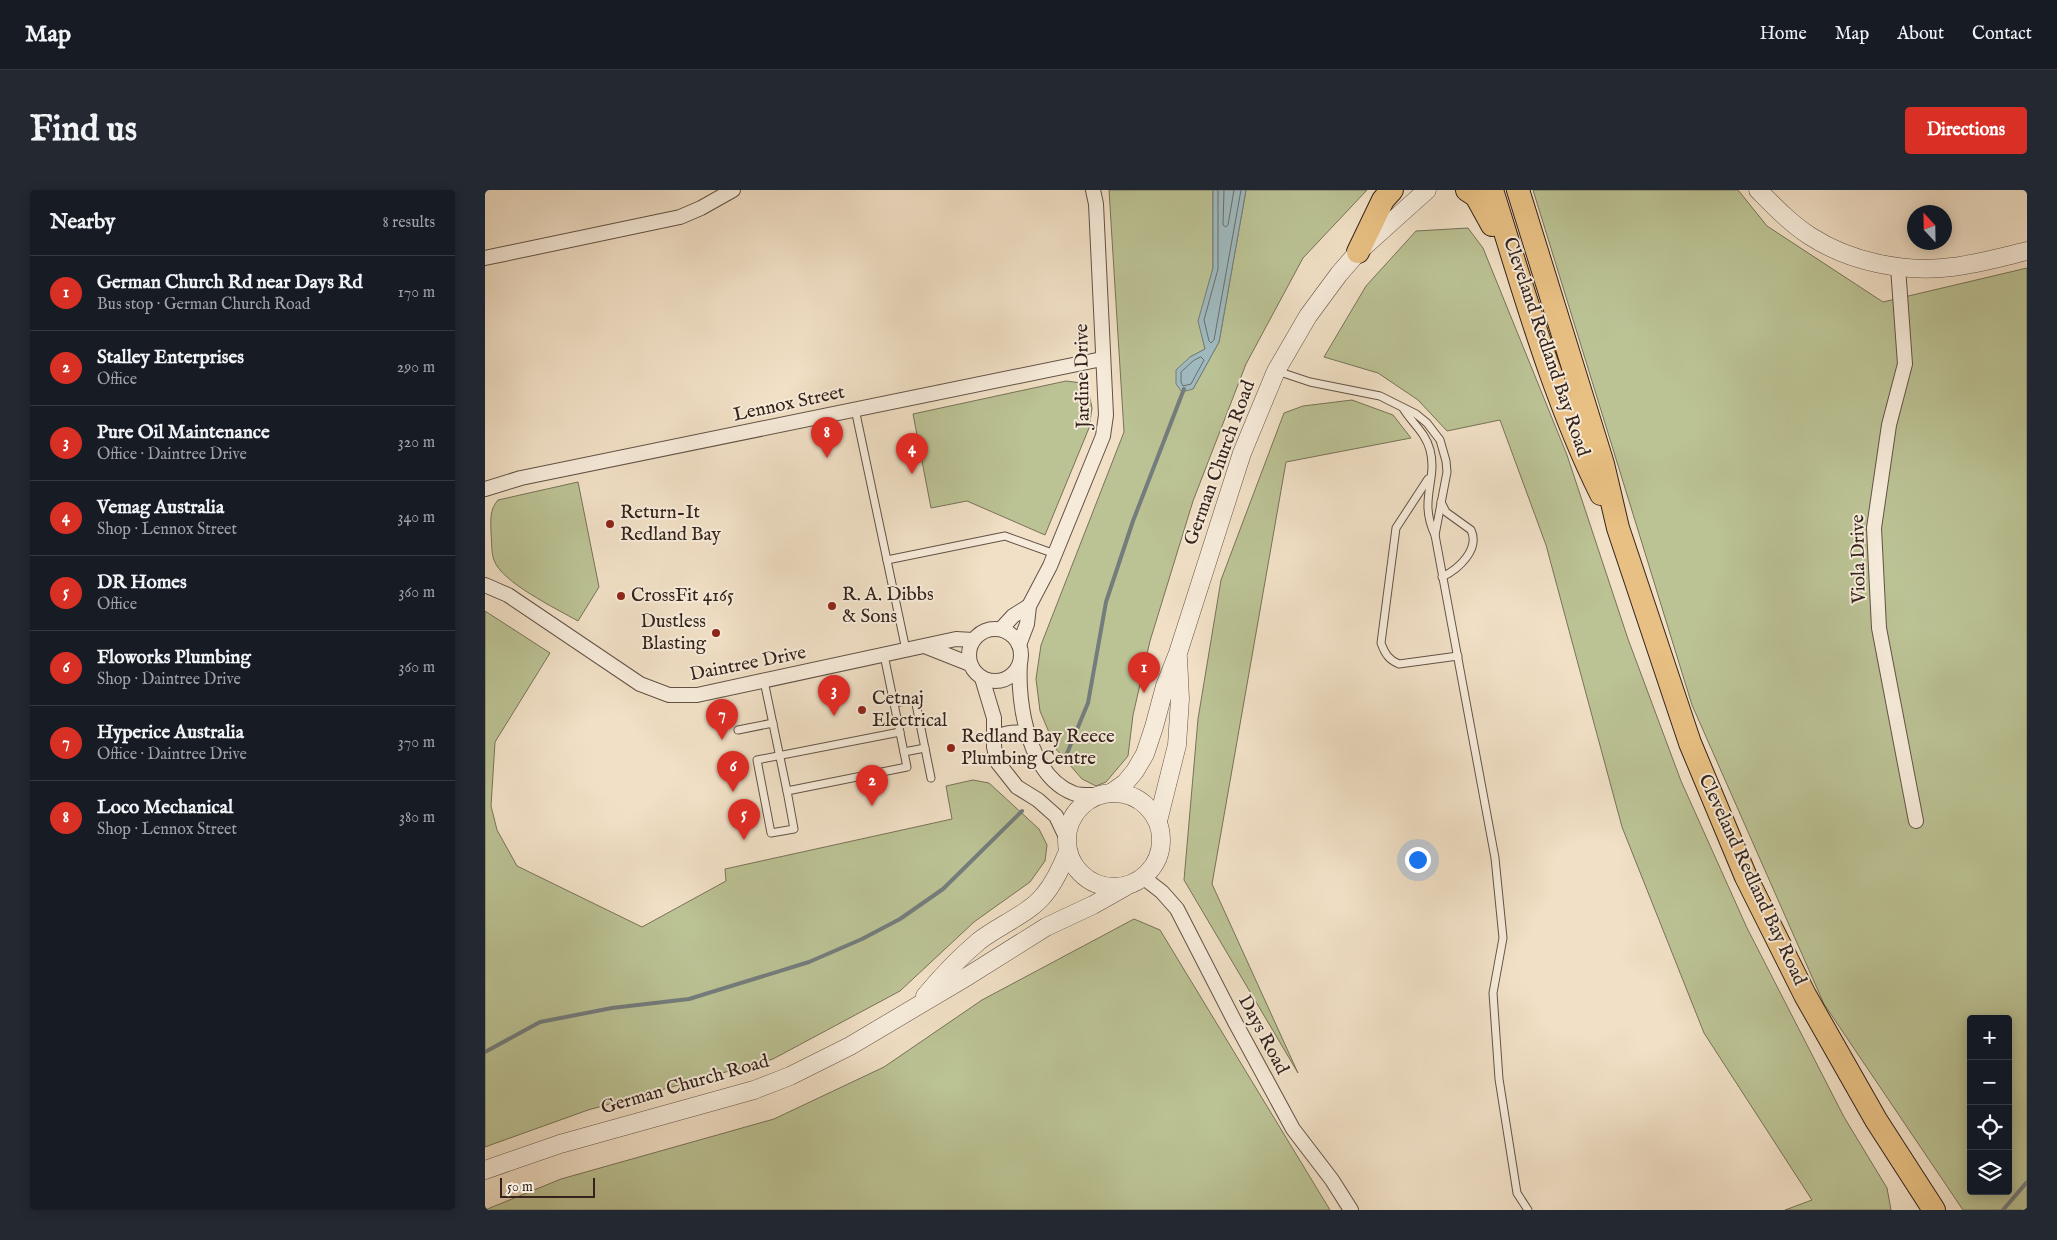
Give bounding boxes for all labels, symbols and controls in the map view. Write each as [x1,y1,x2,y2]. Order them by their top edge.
text: Map [25,19,71,50]
text: Home [1760,23,1807,46]
text: Map [1835,23,1869,46]
text: About [1897,23,1944,46]
text: Contact [1972,23,2032,46]
button: Directions [1905,107,2027,154]
text: Find us [30,108,137,153]
north arrow [1907,205,1952,250]
text: Nearby [50,209,115,236]
text: 8 results [383,213,435,233]
street label: Cleveland Redland Bay Road [1497,234,1595,461]
text: German Church Rd near Days Rd [97,271,363,295]
text: 1 [63,283,69,303]
text: 170 m [398,283,435,303]
text: Bus stop · German Church Road [97,295,310,315]
street label: Jardine Drive [1070,323,1096,431]
text: Stalley Enterprises [97,346,244,370]
text: 2 [62,358,70,378]
text: 290 m [397,358,435,378]
text: Office [97,370,137,390]
street label: German Church Road [1179,376,1261,549]
street label: Lennox Street [731,380,847,428]
pin: 8 [811,417,843,458]
text: Pure Oil Maintenance [97,421,270,445]
text: 3 [63,433,69,453]
text: 320 m [398,433,435,453]
pin: 4 [896,433,928,474]
text: Office · Daintree Drive [97,445,247,465]
text: Vemag Australia [97,496,224,520]
place label: Return-It Redland Bay [620,501,722,547]
text: 4 [62,508,70,528]
text: 340 m [397,508,435,528]
street label: Viola Drive [1846,514,1872,605]
marker: Return-It Redland Bay [604,518,616,530]
text: Shop · Lennox Street [97,520,237,540]
text: DR Homes [97,571,187,595]
text: 5 [63,583,69,603]
text: 360 m [399,583,435,603]
place label: R. A. Dibbs & Sons [842,583,934,629]
place label: CrossFit 4165 [631,584,734,608]
marker: CrossFit 4165 [615,590,627,602]
text: Office [97,595,137,615]
marker: R. A. Dibbs & Sons [826,600,838,612]
place label: Dustless Blasting [641,610,707,656]
marker: Dustless Blasting [710,627,722,639]
street label: Daintree Drive [688,641,808,687]
text: Floworks Plumbing [97,646,251,670]
pin: 1 [1128,652,1160,693]
text: 6 [63,658,69,678]
text: 360 m [399,658,435,678]
text: Shop · Daintree Drive [97,670,241,690]
pin: 3 [818,675,850,716]
place label: Cetnaj Electrical [872,687,948,733]
pin: 7 [706,699,738,740]
marker: Cetnaj Electrical [856,704,868,716]
text: Hyperice Australia [97,721,244,745]
place label: Redland Bay Reece Plumbing Centre [961,725,1115,771]
text: 7 [62,733,70,753]
text: 370 m [398,733,435,753]
marker: Redland Bay Reece Plumbing Centre [945,742,957,754]
text: Office · Daintree Drive [97,745,247,765]
pin: 6 [717,751,749,792]
pin: 2 [856,765,888,806]
street label: Cleveland Redland Bay Road [1692,771,1812,990]
text: Loco Mechanical [97,796,233,820]
pin: 5 [728,799,760,840]
text: 8 [63,808,69,828]
text: 380 m [399,808,435,828]
text: Shop · Lennox Street [97,820,237,840]
your location [1405,847,1431,873]
street label: Days Road [1232,991,1294,1080]
map controls [1967,1015,2012,1195]
button: + [1967,1015,2012,1060]
street label: German Church Road [598,1049,773,1120]
button: − [1967,1060,2012,1105]
button: locate [1967,1105,2012,1150]
button: layers [1967,1150,2012,1195]
scale bar [500,1175,595,1198]
text: 50 m [507,1178,533,1196]

